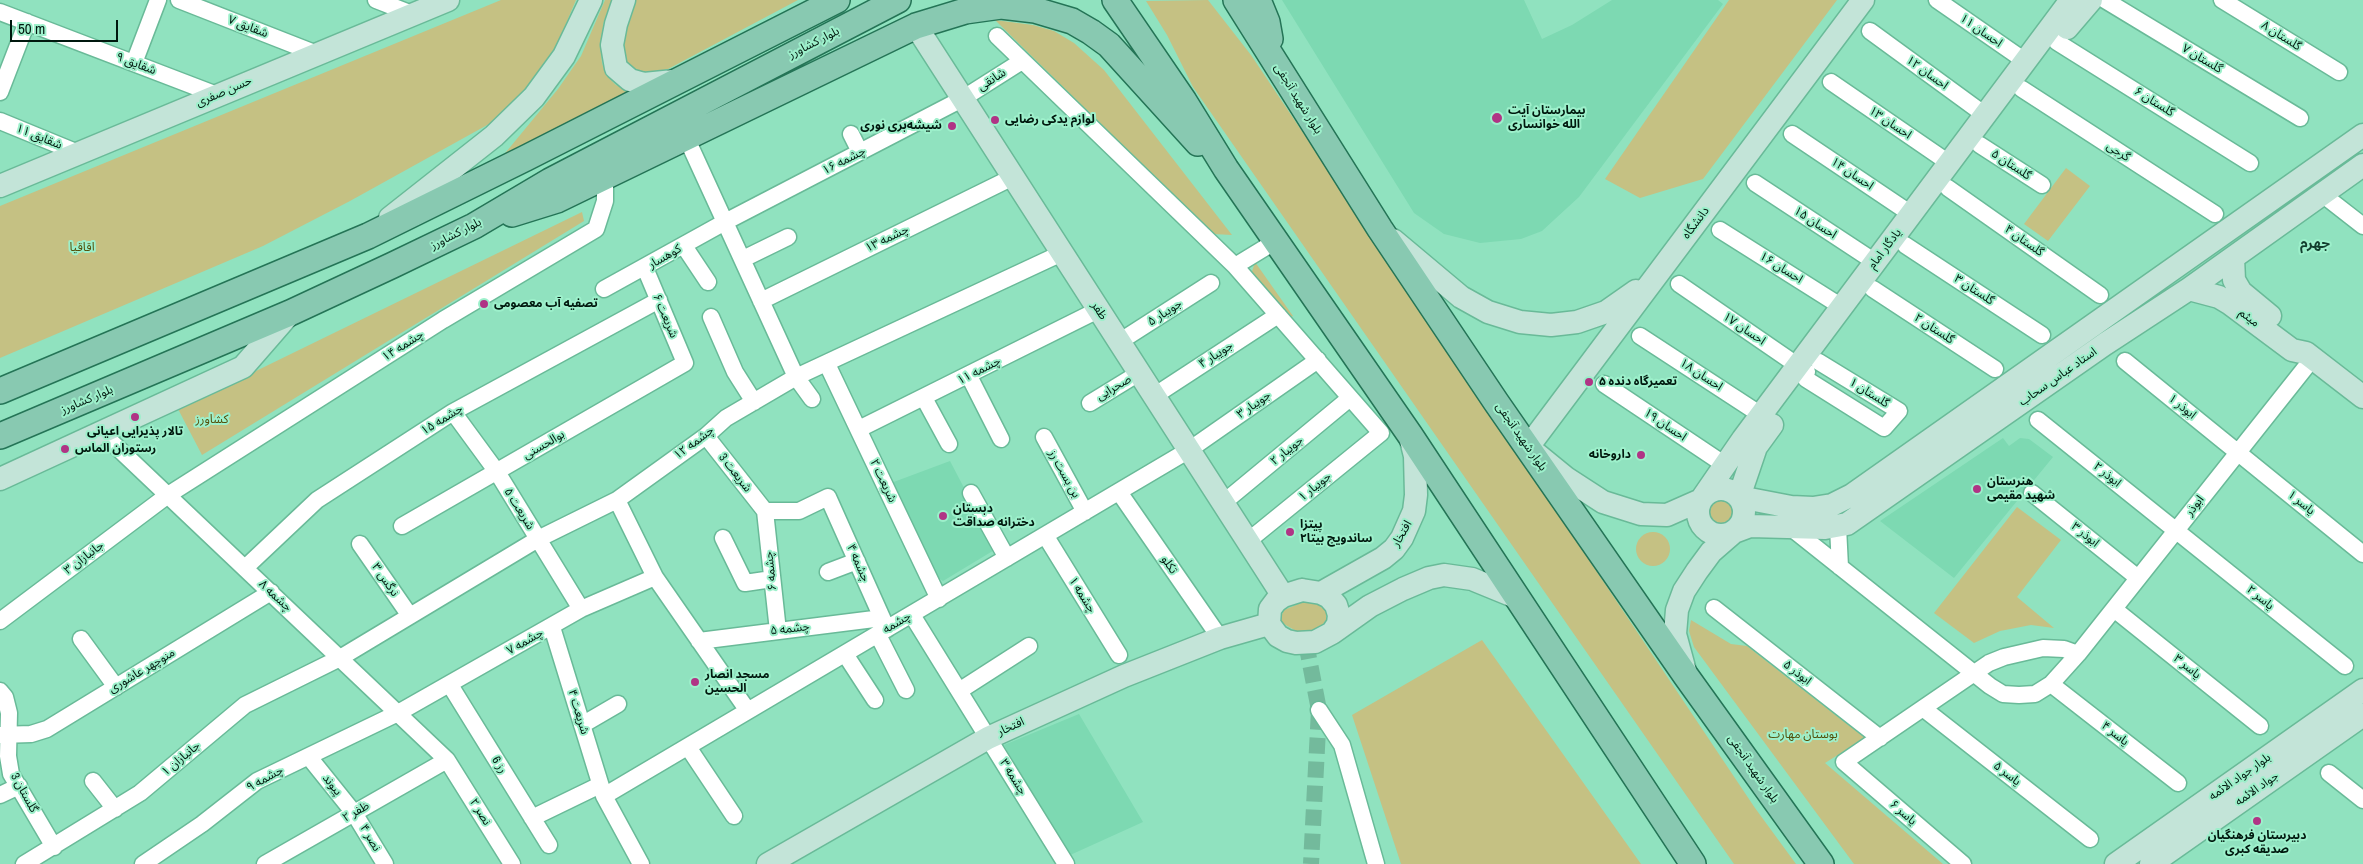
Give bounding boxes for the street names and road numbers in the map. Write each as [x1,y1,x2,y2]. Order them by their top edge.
street label: احسان ۱۱ [1957,11,2005,51]
street label: شقایق ۷ [226,13,270,41]
street label: گلستان ۸ [2258,18,2304,54]
street label: بلوار کشاورز [786,24,842,62]
street label: گلستان ۷ [2179,41,2225,77]
street label: شقایق ۹ [114,50,158,78]
street label: احسان ۱۲ [1903,53,1951,93]
street label: بلوار شهید آنجفی [1271,61,1325,137]
street label: شانقی [975,66,1009,94]
street label: حسن صفری [194,74,254,110]
street label: گلستان ۶ [2131,84,2177,120]
street label: احسان ۱۳ [1866,104,1914,142]
street label: شقایق ۱۱ [14,121,64,153]
street label: گرجی [2104,139,2132,165]
street label: چشمه ۱۶ [820,144,868,178]
street label: گلستان ۵ [1988,147,2034,183]
street label: احسان ۱۴ [1828,155,1876,193]
street label: دانشگاه [1679,204,1713,242]
street label: احسان ۱۵ [1791,204,1839,242]
street label: بلوار کشاورز [428,215,484,253]
street label: چشمه ۱۳ [863,222,911,256]
street label: گلستان ۴ [2002,222,2046,260]
street label: یادگار امام [1865,226,1905,272]
street label: کوهسار [646,242,684,272]
street label: احسان ۱۶ [1757,249,1805,287]
street label: گلستان ۳ [1951,272,1997,308]
street label: شریعت ۶ [649,292,681,340]
street label: جویبار ۵ [1145,297,1185,329]
street label: ظفر [1088,299,1110,323]
street label: میثم [2236,306,2262,330]
street label: احسان ۱۷ [1720,310,1768,348]
street label: گلستان ۲ [1911,311,1957,347]
street label: چشمه ۱۴ [380,327,426,365]
street label: جویبار ۴ [1196,339,1236,371]
street label: استاد عباس سحاب [2016,345,2100,409]
street label: چشمه ۱۱ [955,354,1003,388]
street label: احسان ۱۸ [1677,356,1725,394]
street label: صحرایی [1094,372,1134,404]
street label: گلستان ۱ [1846,375,1892,411]
street label: بلوار کشاورز [59,383,115,417]
street label: جویبار ۳ [1234,388,1274,422]
street label: ابوذر ۱ [2165,392,2199,422]
street label: بلوار شهید آنجفی [1492,400,1550,474]
street label: چشمه ۱۵ [418,402,466,438]
street label: احسان ۱۹ [1641,406,1689,444]
street label: چشمه ۱۲ [671,423,717,463]
street label: بوالحسنی [521,427,567,463]
street label: جویبار ۲ [1268,433,1306,469]
street label: بن بست رز [1045,447,1083,501]
street label: شریعت 3 [715,451,755,495]
street label: شریعت ۲ [867,457,899,505]
street label: ابوذر ۲ [2090,460,2124,490]
street label: جویبار ۱ [1296,469,1334,505]
street label: شریعت ۵ [501,486,537,532]
street label: یاسر ۱ [2284,488,2318,518]
street label: ابوذر [2183,493,2207,519]
street label: افتخار [1389,518,1415,550]
street label: ابوذر ۳ [2068,520,2102,550]
street label: جانبازان ۳ [61,538,107,578]
street label: چشمه ۴ [843,542,873,584]
street label: چشمه ۶ [762,551,780,591]
street label: تکلو [1158,553,1180,577]
street label: نرگس ۳ [368,561,402,599]
street label: چشمه ۱ [1065,574,1099,616]
street label: چشمه ۸ [256,577,294,615]
street label: یاسر ۲ [2243,583,2277,613]
street label: چشمه [880,609,914,637]
street label: چشمه ۵ [769,619,811,639]
street label: چشمه ۷ [504,626,546,658]
street label: منوچهر عاشوری [106,646,178,696]
street label: یاسر ۳ [2170,652,2204,682]
street label: ابوذر ۵ [1780,658,1814,688]
street label: شریعت ۴ [564,688,592,736]
street label: افتخار [995,715,1027,739]
street label: یاسر ۴ [2098,719,2132,749]
street label: بلوار شهید آنجفی [1724,732,1782,806]
street label: جانبازان ۱ [159,739,203,779]
street label: بلوار جواد الائمه [2206,750,2274,804]
street label: رز 6 [488,754,510,776]
street label: چشمه ۳ [996,756,1030,798]
street label: یاسر ۵ [1990,759,2024,789]
street label: چشمه ۹ [244,763,286,795]
street label: جواد الائمه [2232,769,2282,809]
street label: گلستان 3 [7,771,41,815]
street label: پیوند [319,771,345,799]
street label: نصر ۲ [466,796,494,828]
street label: یاسر ۶ [1887,797,1919,829]
street label: ظفر ۲ [340,799,372,825]
street label: نصر ۴ [356,822,384,854]

